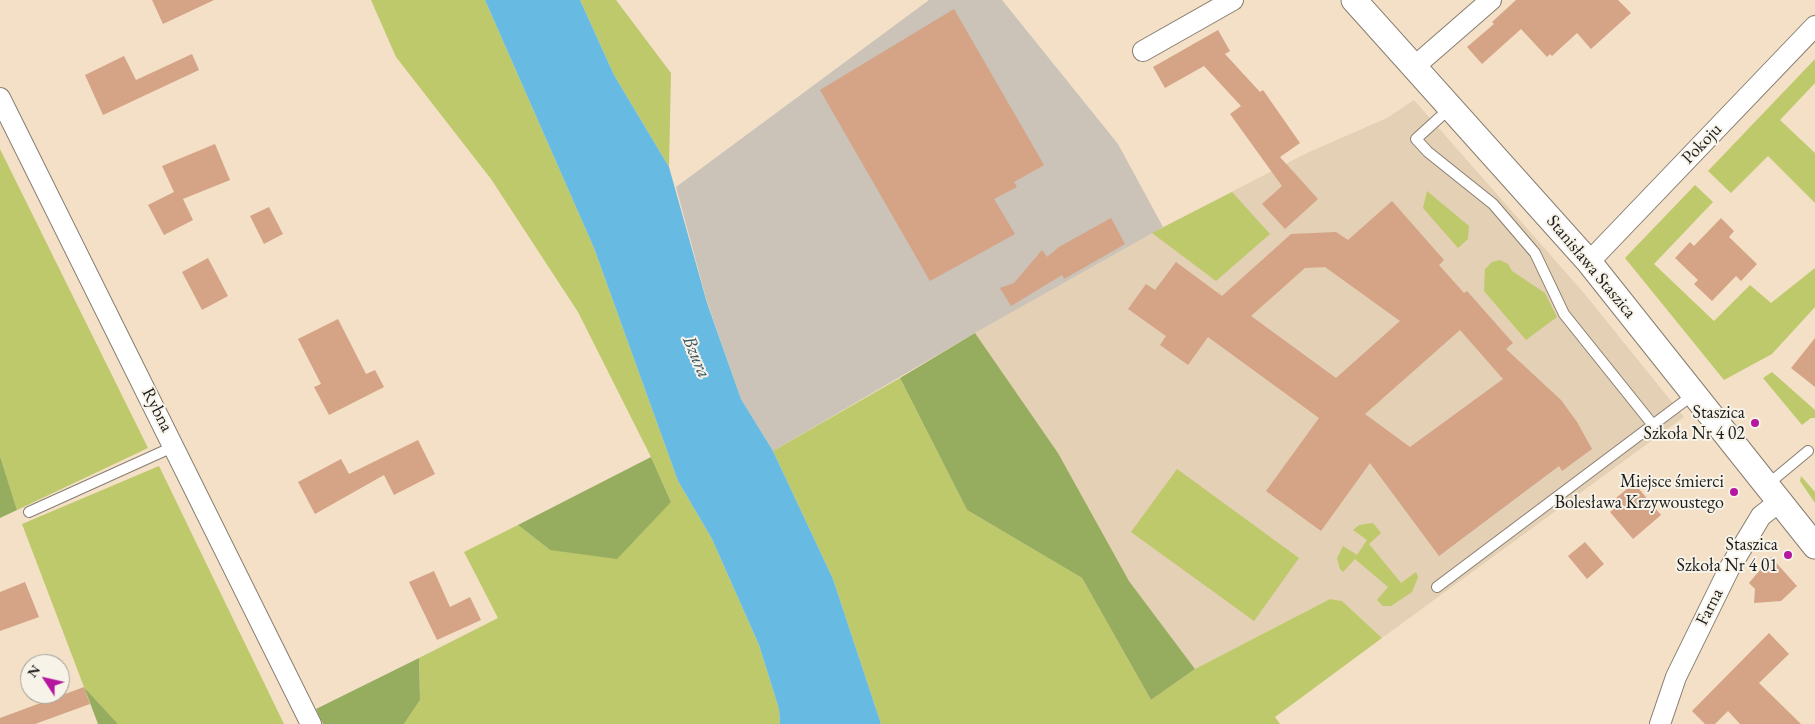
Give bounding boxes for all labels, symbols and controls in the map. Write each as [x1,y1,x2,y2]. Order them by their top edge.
street label: Pokoju [1677,119,1727,169]
street label: Stanisława Staszica [1542,211,1640,323]
water label: Bzura [677,332,715,382]
street label: Rybna [137,384,177,436]
place label: Staszica Szkoła Nr 4 02 [1644,402,1745,444]
marker: Staszica Szkoła Nr 4 02 [1749,417,1761,429]
place label: Miejsce śmierci Bolesława Krzywoustego [1554,471,1724,514]
marker: Miejsce śmierci Bolesława Krzywoustego [1728,486,1740,498]
place label: Staszica Szkoła Nr 4 01 [1677,534,1778,576]
marker: Staszica Szkoła Nr 4 01 [1782,549,1794,561]
street label: Farna [1692,585,1728,629]
north arrow [20,654,70,704]
text: N [23,661,44,681]

